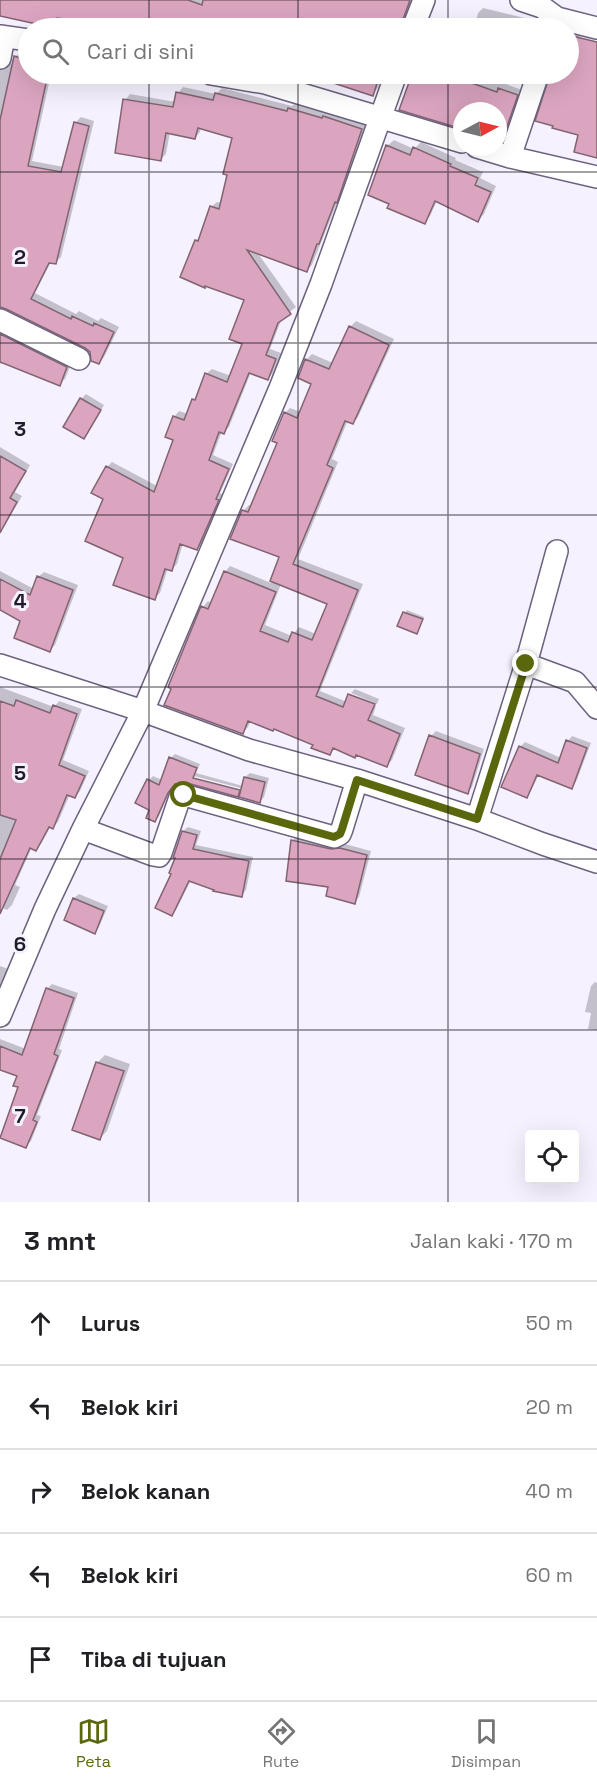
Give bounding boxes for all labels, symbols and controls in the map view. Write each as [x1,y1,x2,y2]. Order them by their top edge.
search box [18,18,579,84]
icon: search [39,35,72,68]
text: Cari di sini [87,37,194,65]
north arrow [453,102,507,156]
text: 2 [14,244,26,270]
text: 3 [14,416,26,442]
text: 4 [14,588,27,614]
route end [512,650,538,676]
text: 5 [14,760,26,786]
route start [170,781,196,807]
text: 6 [14,931,26,957]
text: 7 [14,1103,26,1129]
map controls [525,1130,579,1184]
button: locate [525,1130,579,1184]
text: 3 mnt [24,1224,96,1258]
text: Jalan kaki · 170 m [410,1228,573,1254]
icon: ahead [24,1307,57,1340]
text: Lurus [81,1309,140,1337]
text: 50 m [526,1310,573,1336]
icon: left [24,1391,57,1424]
text: Belok kiri [81,1393,178,1421]
text: 20 m [526,1394,573,1420]
icon: right [24,1475,57,1508]
text: Belok kanan [81,1477,210,1505]
text: 40 m [525,1478,573,1504]
icon: left [24,1559,57,1592]
text: Belok kiri [81,1561,178,1589]
text: 60 m [526,1562,573,1588]
icon: arrive [24,1643,57,1676]
text: Tiba di tujuan [81,1645,227,1673]
tab: Peta [76,1715,111,1772]
tab: Rute [263,1715,299,1772]
tab: Disimpan [451,1715,521,1772]

